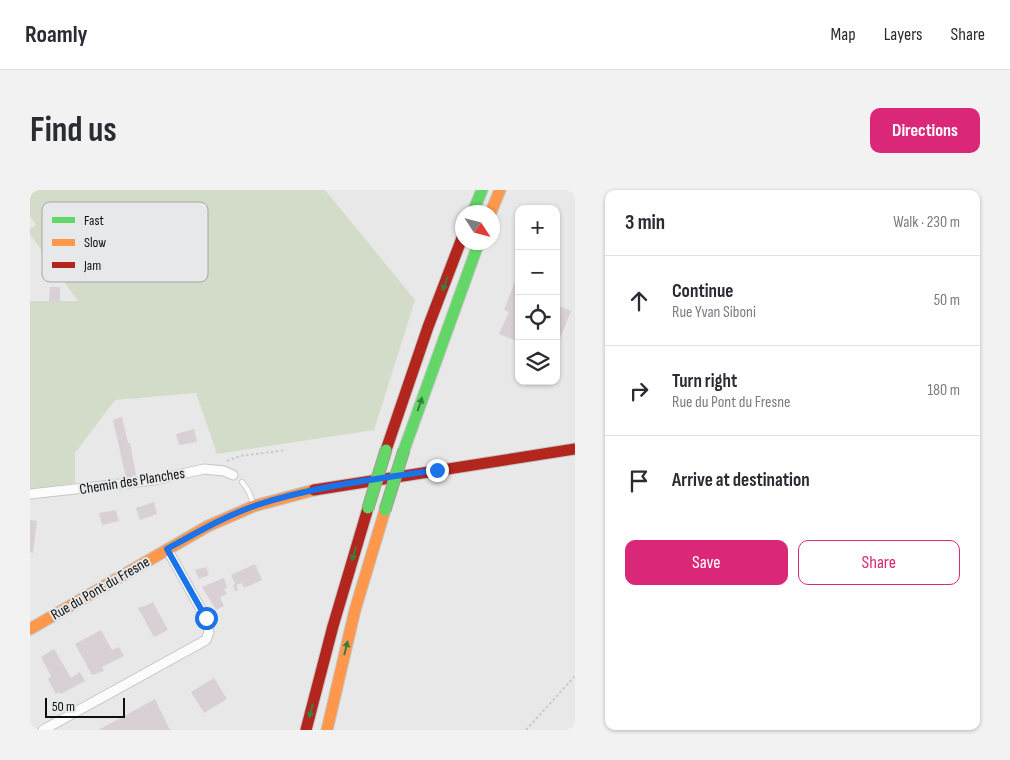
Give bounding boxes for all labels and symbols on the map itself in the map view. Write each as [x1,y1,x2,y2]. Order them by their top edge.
legend [42,202,208,282]
north arrow [455,205,500,250]
text: Fast [84,212,104,229]
text: Slow [84,234,106,251]
text: Jam [83,257,101,274]
one-way arrow [441,277,449,292]
one-way arrow [416,396,424,411]
route end [426,459,449,482]
street label: Chemin des Planches [78,464,186,499]
one-way arrow [349,547,357,562]
street label: Rue du Pont du Fresne [47,552,153,624]
route start [195,607,218,630]
one-way arrow [342,641,350,656]
scale bar [45,695,125,718]
one-way arrow [307,704,315,719]

